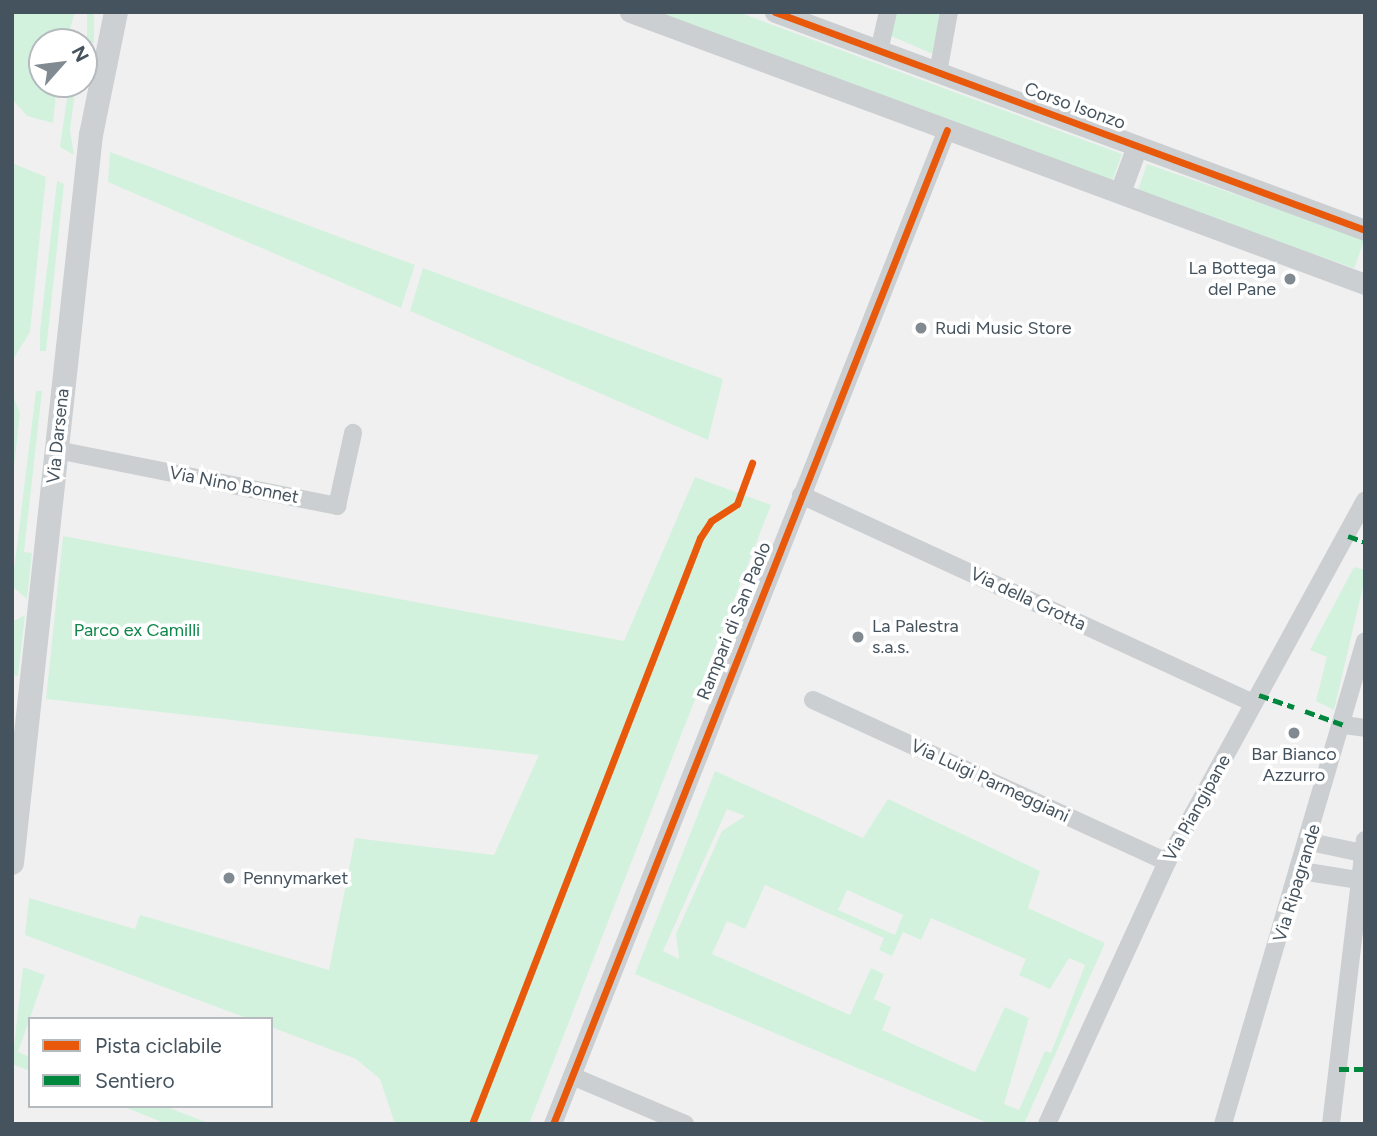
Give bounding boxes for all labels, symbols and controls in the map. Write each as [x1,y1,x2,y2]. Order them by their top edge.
north arrow [28,28,98,98]
text: N [67,42,94,66]
street label: Corso Isonzo [1022,78,1128,134]
place label: La Bottega del Pane [1188,258,1276,300]
marker: La Bottega del Pane [1282,271,1298,287]
place label: Rudi Music Store [935,317,1072,339]
marker: Rudi Music Store [913,320,929,336]
street label: Via Darsena [42,387,74,485]
street label: Via Nino Bonnet [167,462,301,508]
street label: Rampari di San Paolo [692,539,776,703]
street label: Via della Grotta [967,563,1089,635]
place label: La Palestra s.a.s. [872,616,959,658]
park label: Parco ex Camilli [74,619,200,641]
marker: La Palestra s.a.s. [850,629,866,645]
marker: Bar Bianco Azzurro [1286,725,1302,741]
street label: Via Luigi Parmeggiani [907,735,1073,827]
place label: Bar Bianco Azzurro [1251,744,1337,786]
street label: Via Piangipane [1159,751,1235,865]
street label: Via Ripagrande [1269,822,1325,944]
place label: Pennymarket [243,867,348,889]
marker: Pennymarket [221,870,237,886]
legend [28,1017,273,1108]
text: Pista ciclabile [95,1033,222,1058]
text: Sentiero [95,1068,175,1093]

